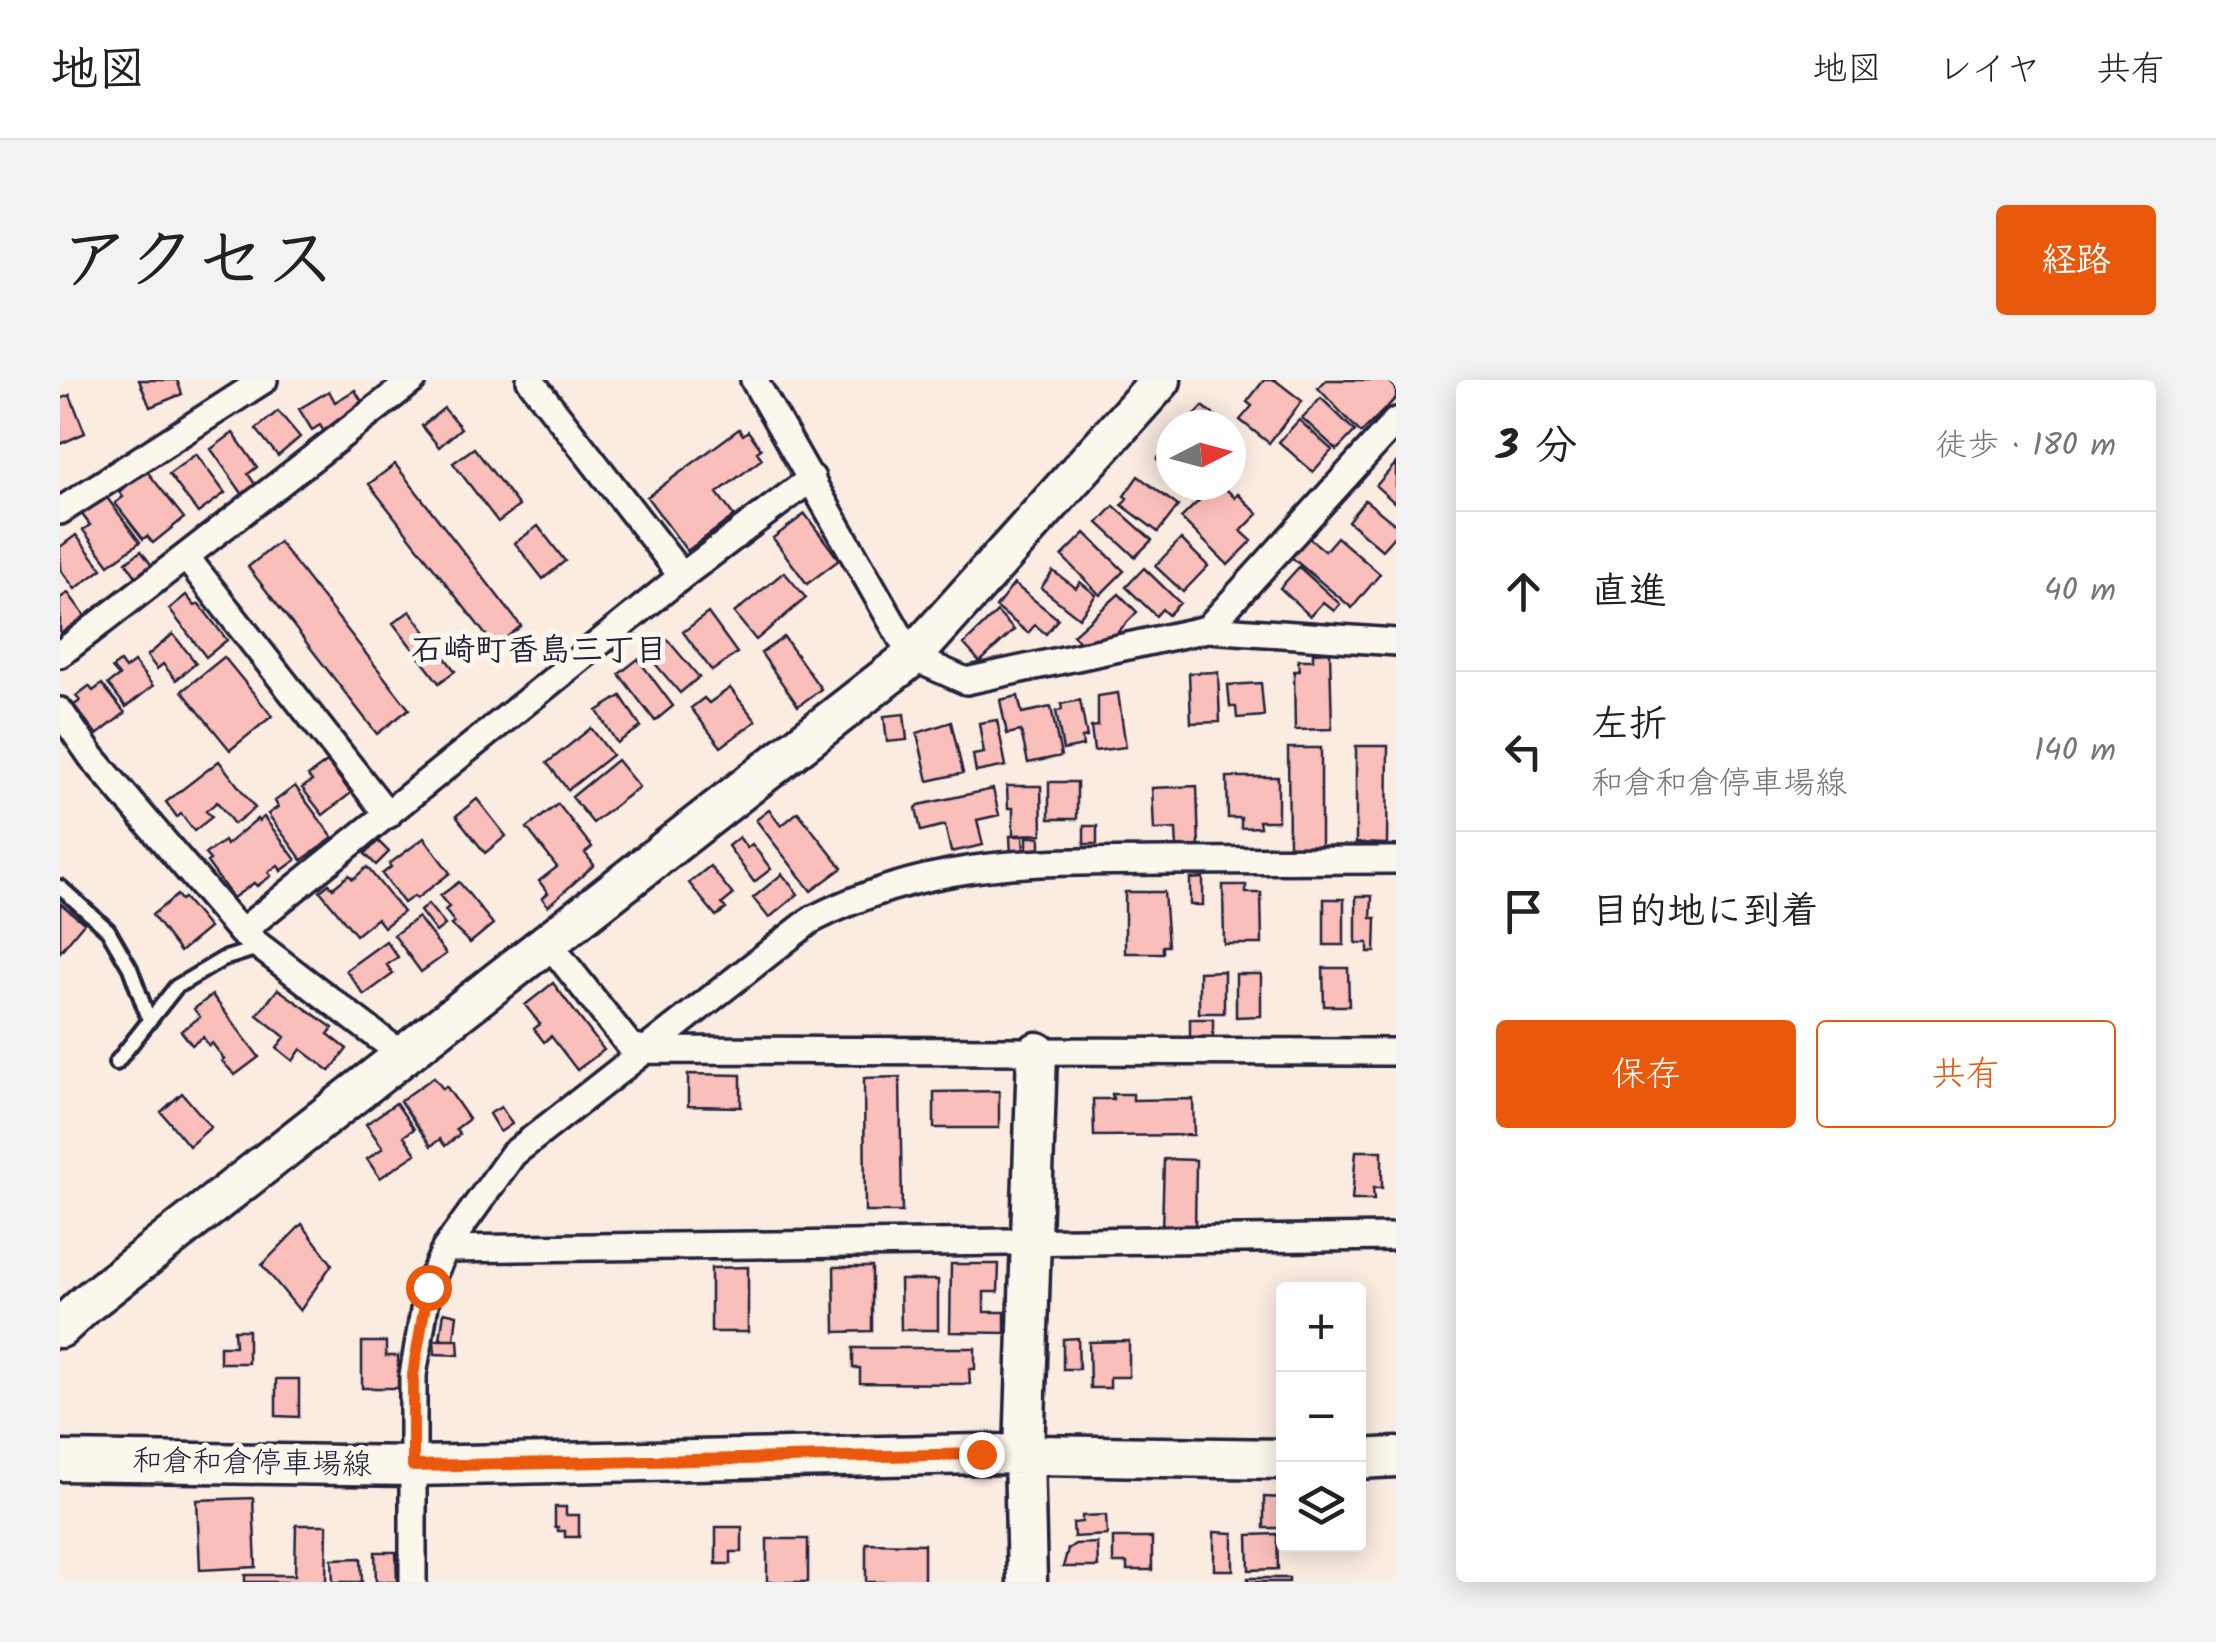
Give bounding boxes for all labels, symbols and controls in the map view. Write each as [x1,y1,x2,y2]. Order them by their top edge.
text: 地図 [50,34,146,110]
text: 地図 [1812,43,1882,99]
text: レイヤ [1937,43,2041,99]
text: 共有 [2096,43,2166,99]
button: 経路 [1996,205,2156,315]
text: アクセス [60,208,336,319]
north arrow [1156,410,1246,500]
text: 3 分 [1496,414,1577,481]
text: 徒歩 · 180 m [1935,421,2116,472]
text: 直進 [1591,563,1667,623]
icon: ahead [1496,564,1551,619]
text: 40 m [2044,566,2116,617]
district label: 石崎町香島三丁目 [411,626,667,677]
text: 左折 [1591,696,1667,756]
icon: left [1496,724,1551,779]
text: 140 m [2034,726,2116,777]
text: 和倉和倉停車場線 [1591,759,1847,810]
text: 目的地に到着 [1591,883,1819,943]
icon: arrive [1496,884,1551,939]
button: 保存 [1496,1020,1796,1128]
button: 共有 [1816,1020,2116,1128]
route start [406,1265,452,1311]
map controls [1276,1282,1366,1552]
button: + [1276,1282,1366,1372]
button: − [1276,1372,1366,1462]
route end [959,1432,1005,1478]
street label: 和倉和倉停車場線 [132,1438,372,1490]
button: layers [1276,1462,1366,1552]

